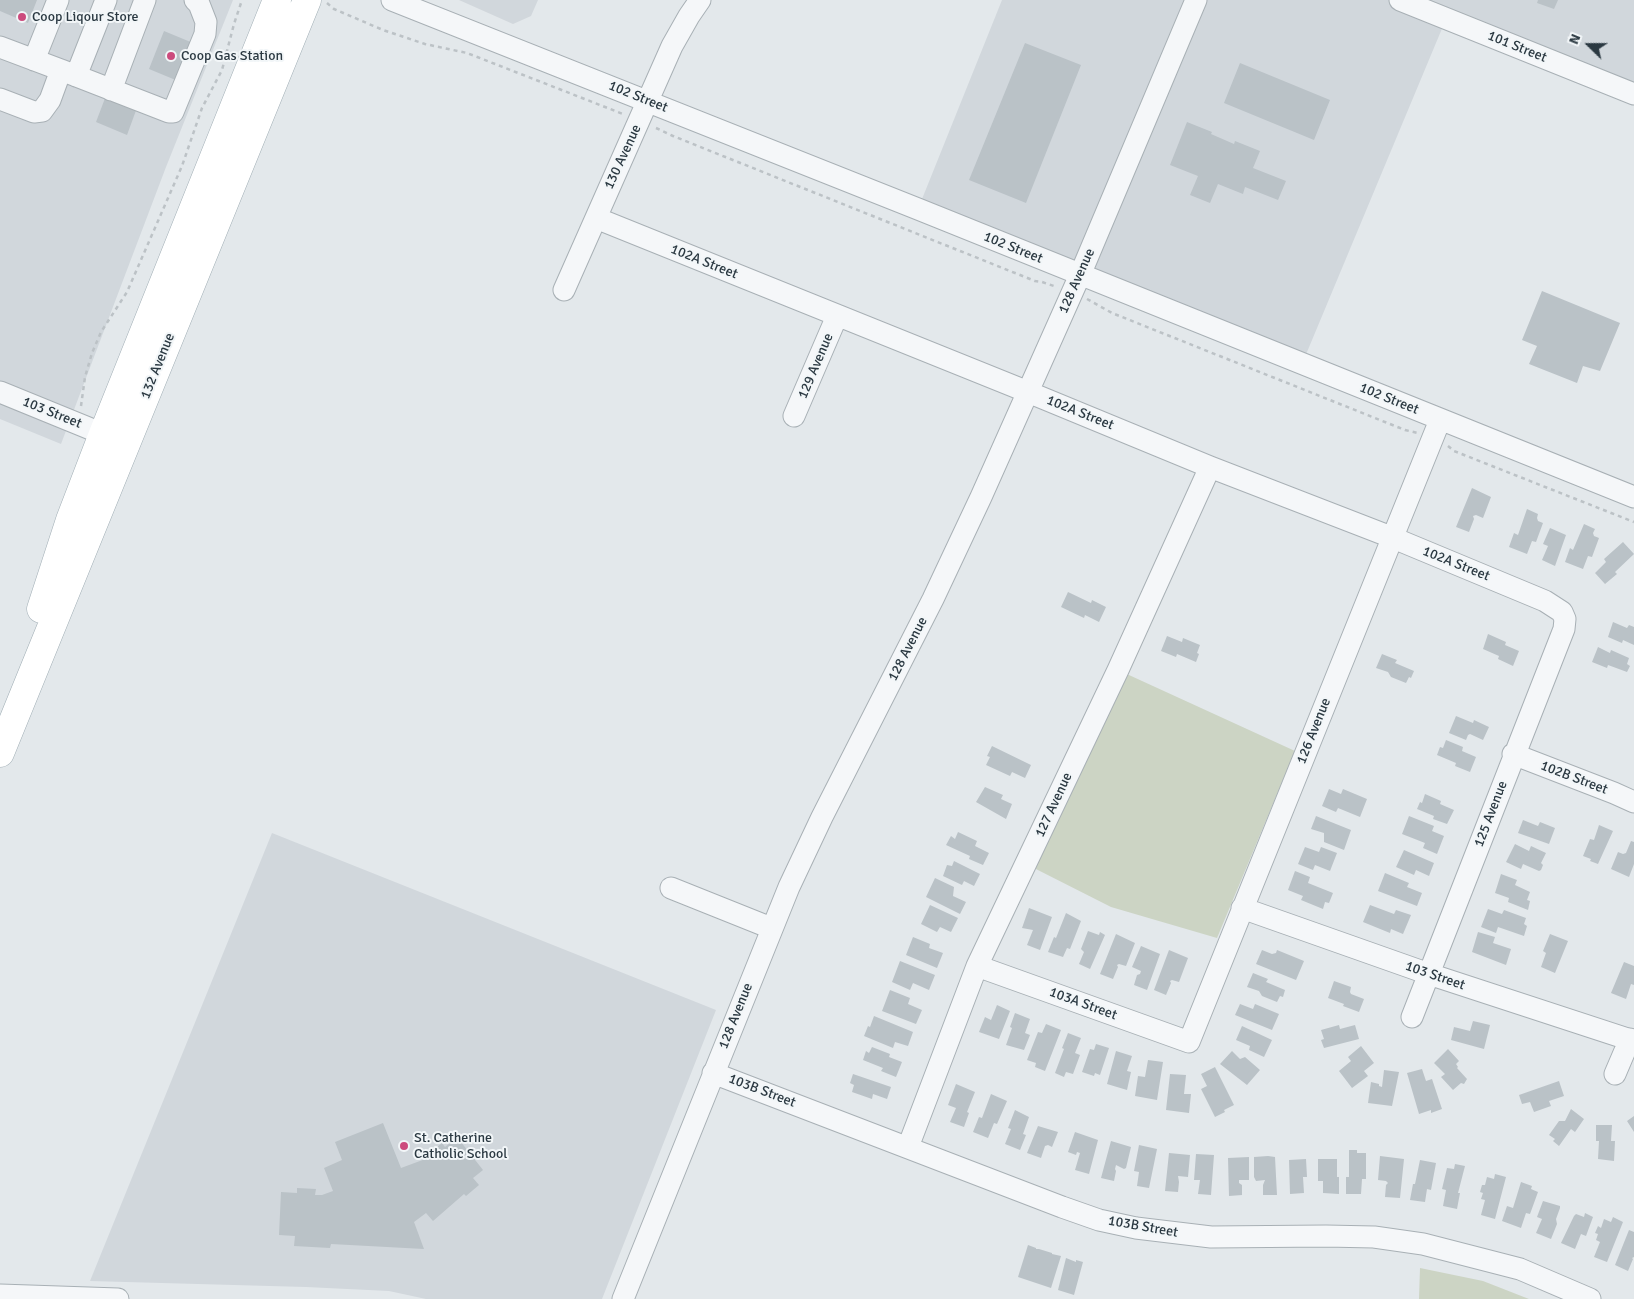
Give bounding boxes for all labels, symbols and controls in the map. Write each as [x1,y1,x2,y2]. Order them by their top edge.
place label: Coop Liqour Store [32,9,139,25]
marker: Coop Liqour Store [16,11,28,23]
north arrow [1564,20,1614,70]
street label: 101 Street [1485,28,1549,66]
text: N [1565,31,1584,47]
place label: Coop Gas Station [181,48,283,64]
marker: Coop Gas Station [165,50,177,62]
street label: 102 Street [606,78,670,116]
street label: 130 Avenue [601,122,645,192]
street label: 102 Street [981,229,1045,267]
street label: 102A Street [668,241,740,283]
street label: 128 Avenue [1055,246,1099,316]
street label: 132 Avenue [137,331,179,401]
street label: 129 Avenue [795,331,837,401]
street label: 102 Street [1357,380,1421,418]
street label: 102A Street [1044,392,1116,434]
street label: 103 Street [20,394,84,432]
street label: 102A Street [1420,543,1492,585]
street label: 128 Avenue [885,614,931,684]
street label: 126 Avenue [1293,696,1335,766]
street label: 102B Street [1538,757,1610,799]
street label: 127 Avenue [1032,770,1076,840]
street label: 125 Avenue [1471,779,1511,849]
street label: 103 Street [1403,958,1467,994]
street label: 128 Avenue [715,981,757,1051]
street label: 103A Street [1047,984,1119,1024]
street label: 103B Street [726,1070,798,1112]
place label: St. Catherine Catholic School [414,1130,507,1162]
marker: St. Catherine Catholic School [398,1140,410,1152]
street label: 103B Street [1107,1213,1179,1241]

